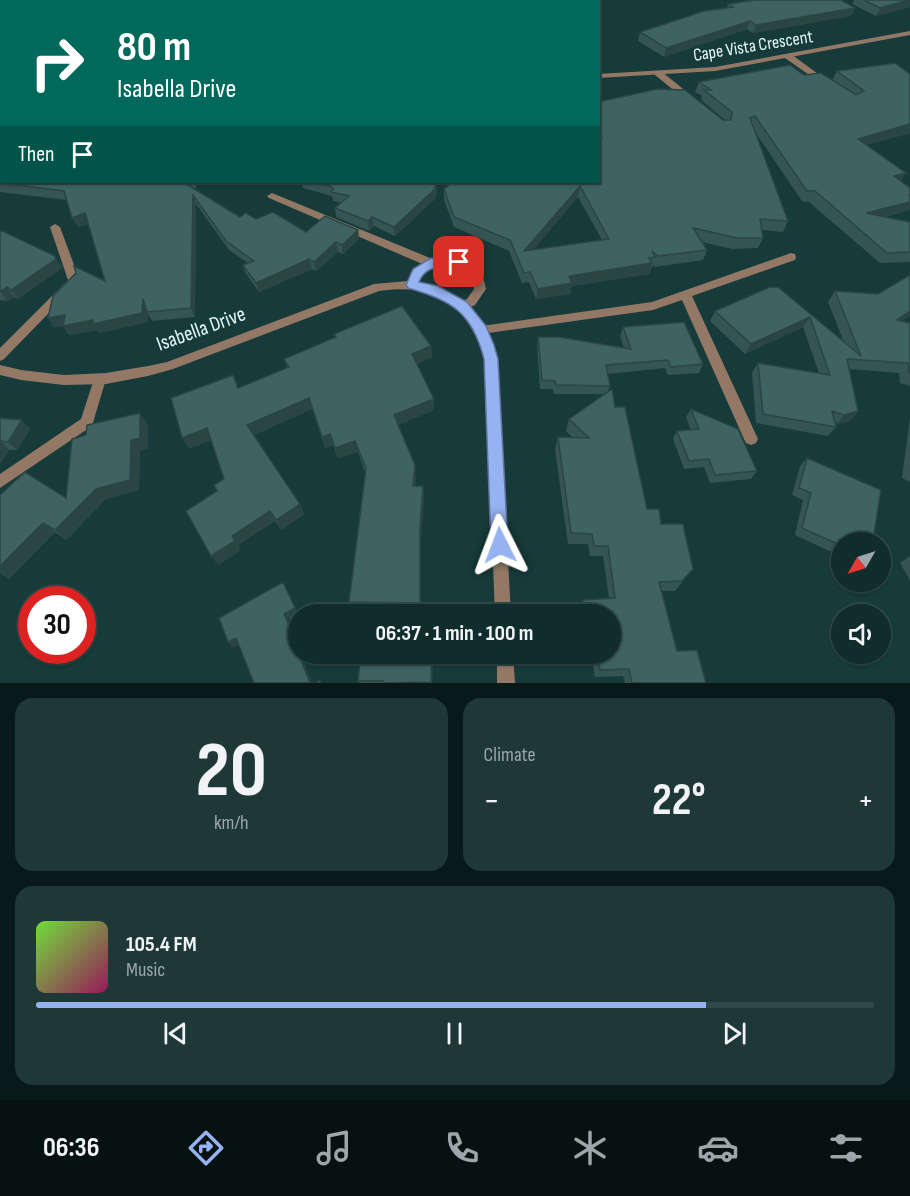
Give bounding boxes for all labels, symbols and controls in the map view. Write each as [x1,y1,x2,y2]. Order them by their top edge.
text: 80 m [117,22,191,73]
icon: right [18,24,96,102]
street label: Cape Vista Crescent [692,26,815,66]
text: Isabella Drive [117,73,236,105]
icon: arrive [66,138,99,171]
text: Then [18,141,54,168]
pin [433,236,484,287]
icon: arrive [442,245,475,278]
street label: Isabella Drive [153,301,249,357]
position arrow [468,513,532,577]
north arrow [831,532,891,592]
map controls [831,532,891,664]
speed limit sign: 30 [18,586,96,664]
button: sound [831,604,891,664]
text: 06:37 · 1 min · 100 m [376,620,533,647]
text: 20 [196,725,267,818]
text: Climate [484,743,536,767]
text: 22° [652,773,706,828]
text: − [484,781,500,821]
text: + [858,781,874,821]
text: km/h [214,811,249,835]
text: 105.4 FM [126,931,197,958]
text: Music [126,958,165,982]
icon: previous [159,1017,192,1050]
icon: pause [438,1017,471,1050]
icon: next [718,1017,751,1050]
icon: directions [185,1127,227,1169]
icon: music [313,1127,355,1169]
icon: phone [441,1127,483,1169]
icon: climate [569,1127,611,1169]
icon: car [697,1127,739,1169]
icon: filters [825,1127,867,1169]
text: 06:36 [43,1132,99,1164]

